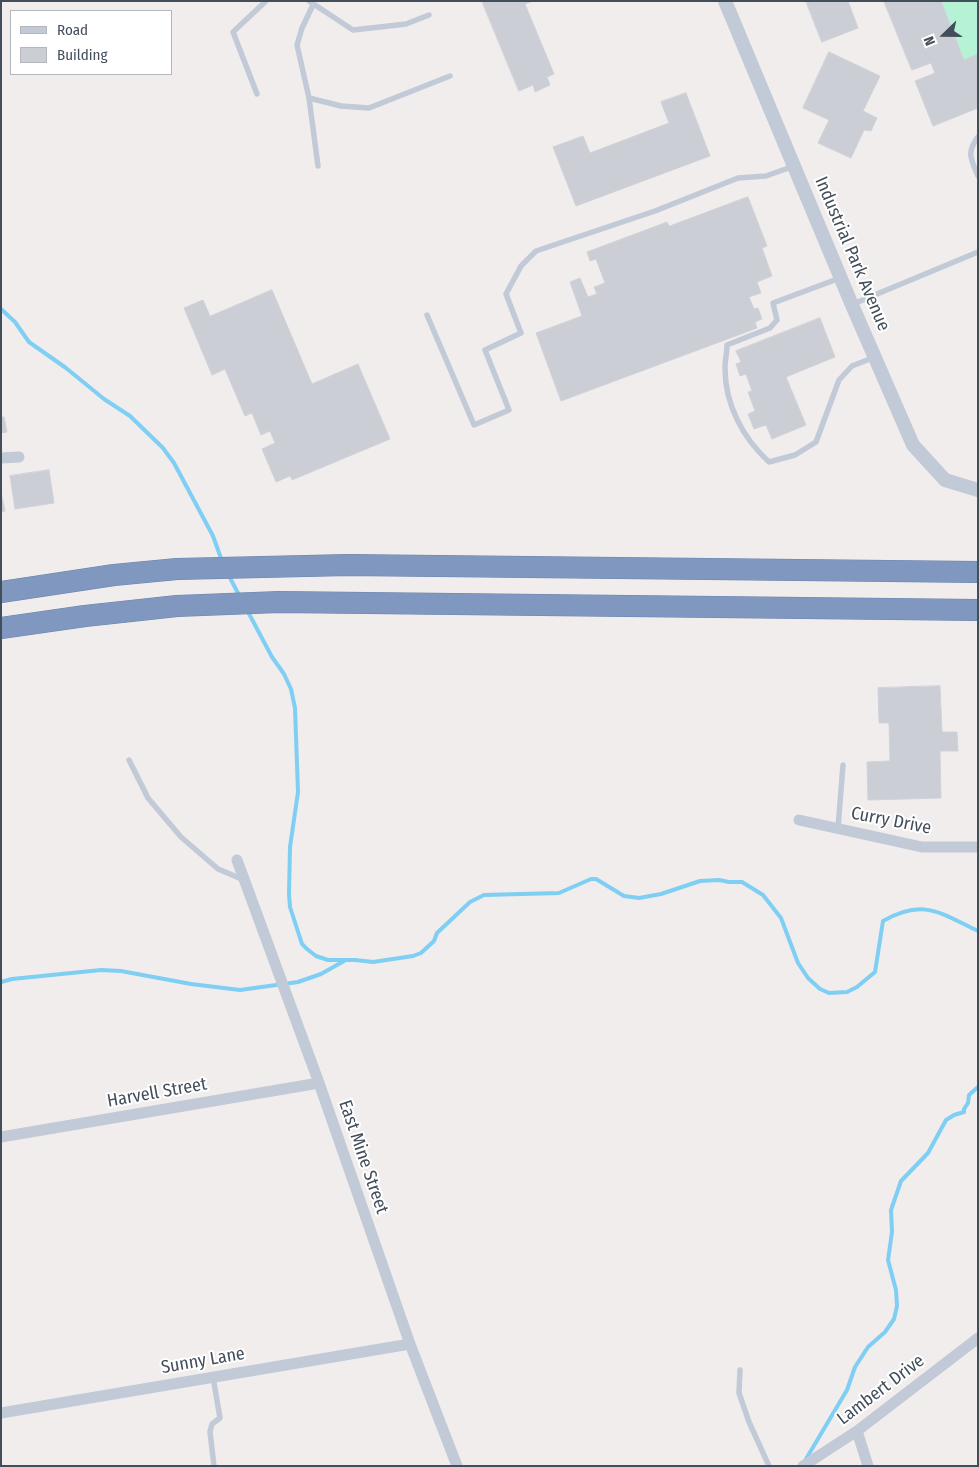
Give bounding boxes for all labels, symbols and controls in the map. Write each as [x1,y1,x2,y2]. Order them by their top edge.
legend [10,10,172,75]
north arrow [919,10,969,60]
text: Road [57,21,88,39]
text: N [920,34,939,48]
text: Building [57,46,108,64]
street label: Industrial Park Avenue [810,174,894,334]
street label: Curry Drive [849,803,933,839]
street label: Harvell Street [105,1074,209,1112]
street label: East Mine Street [333,1097,393,1217]
street label: Sunny Lane [160,1343,246,1379]
street label: Lambert Drive [833,1350,929,1430]

